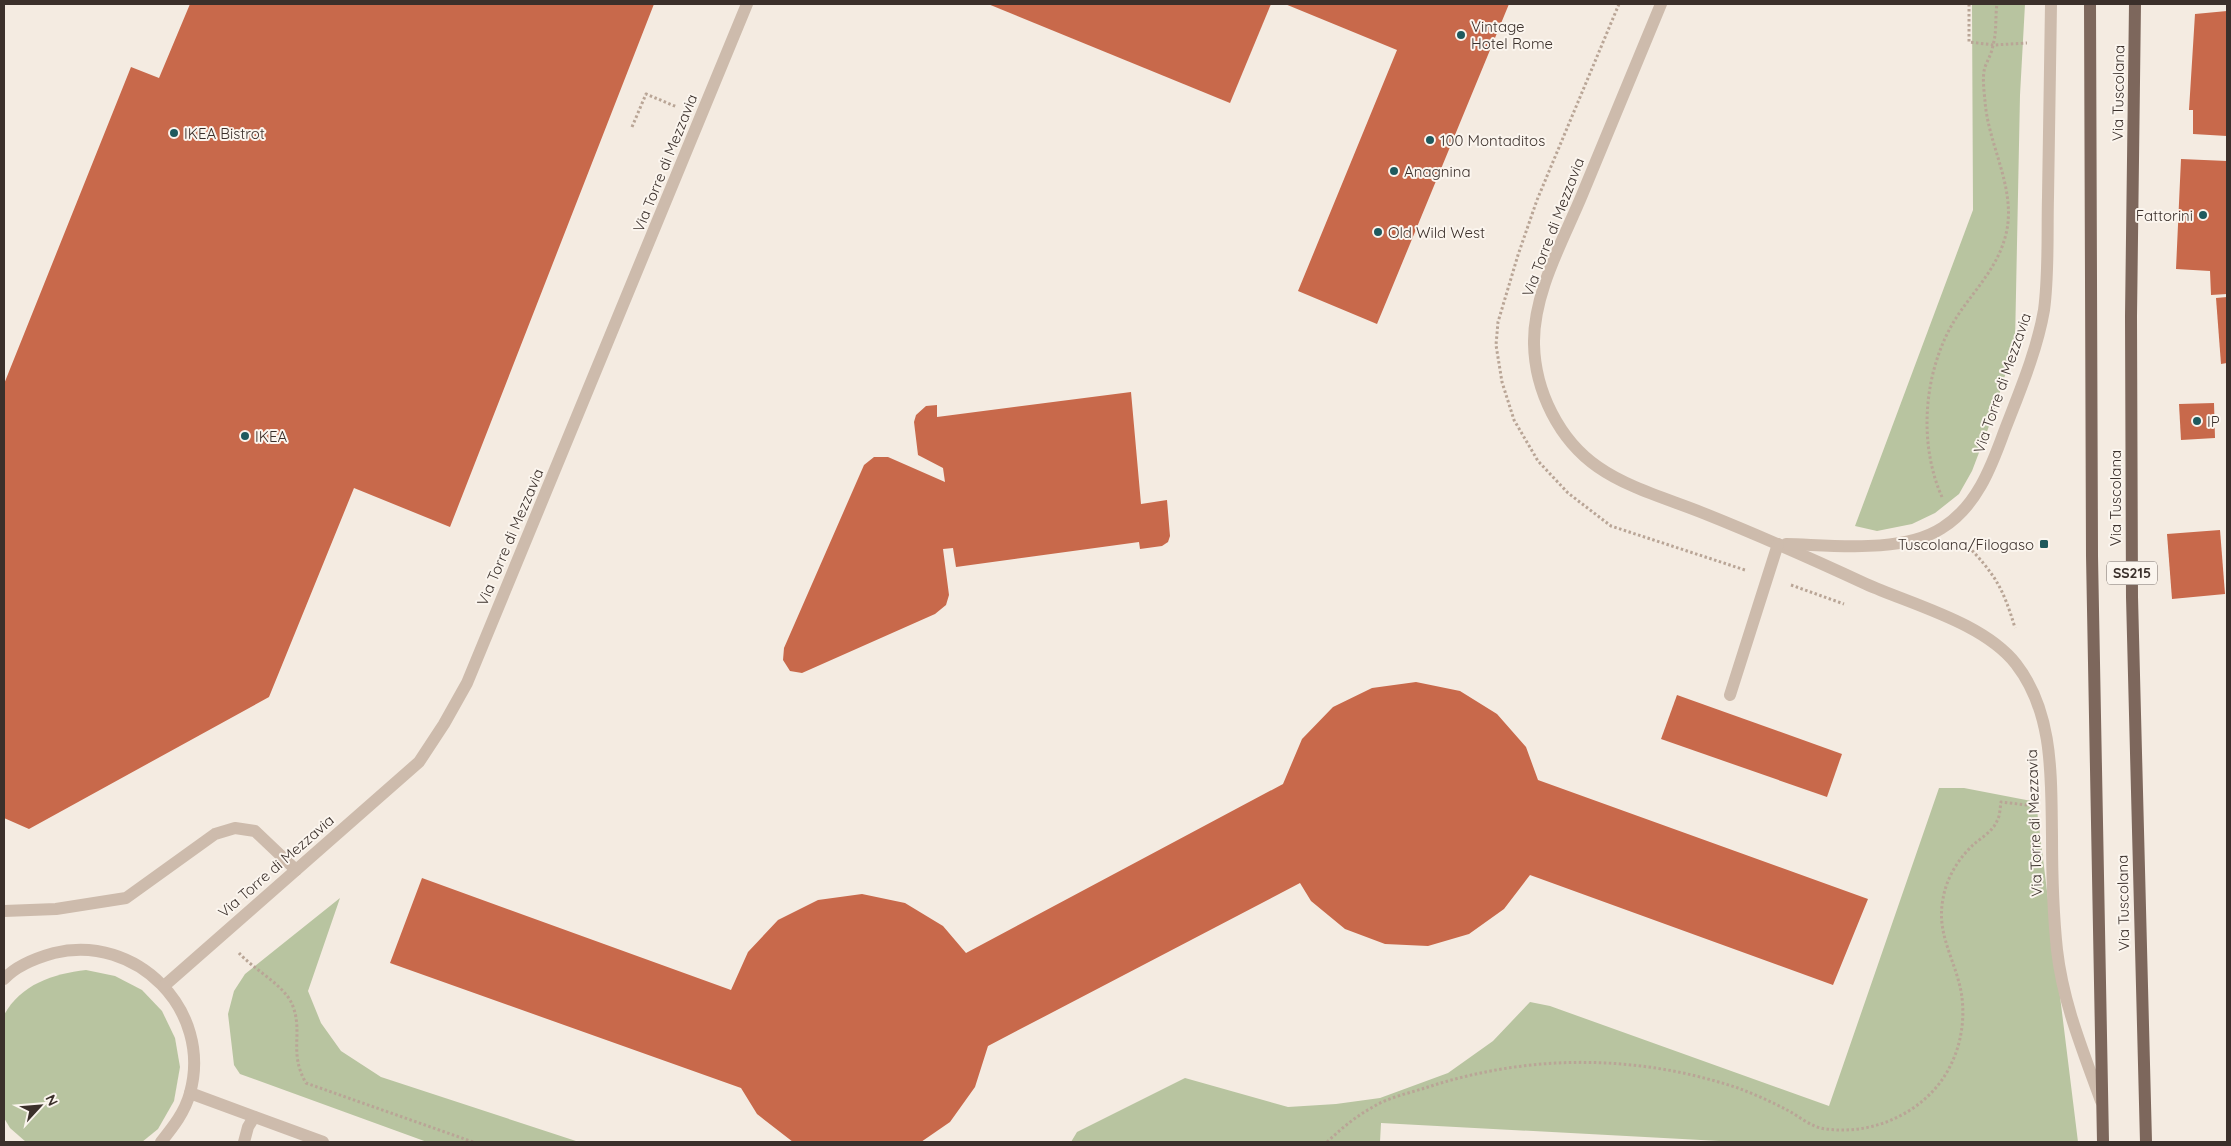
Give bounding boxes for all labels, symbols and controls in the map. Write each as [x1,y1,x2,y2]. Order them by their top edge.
place label: Vintage Hotel Rome [1471,17,1553,53]
marker: Vintage Hotel Rome [1455,29,1467,41]
street label: Via Tuscolana [2108,45,2128,141]
street label: Via Torre di Mezzavia [629,91,701,235]
place label: IKEA Bistrot [184,124,265,143]
marker: IKEA Bistrot [168,127,180,139]
place label: 100 Montaditos [1440,131,1545,150]
marker: 100 Montaditos [1424,134,1436,146]
street label: Via Torre di Mezzavia [1518,155,1588,299]
place label: Anagnina [1404,162,1470,181]
marker: Anagnina [1388,165,1400,177]
place label: Fattorini [2136,206,2193,225]
marker: Fattorini [2197,209,2209,221]
place label: Old Wild West [1388,223,1485,242]
marker: Old Wild West [1372,226,1384,238]
street label: Via Torre di Mezzavia [1969,310,2035,456]
place label: IP [2207,412,2220,431]
marker: IP [2191,415,2203,427]
place label: IKEA [255,427,287,446]
marker: IKEA [239,430,251,442]
street label: Via Tuscolana [2106,450,2125,546]
street label: Via Torre di Mezzavia [472,466,548,608]
place label: Tuscolana/Filogaso [1898,535,2034,554]
marker: Tuscolana/Filogaso [2038,538,2050,550]
road number: SS215 [2107,562,2157,584]
street label: Via Torre di Mezzavia [2022,749,2046,897]
street label: Via Torre di Mezzavia [214,811,338,921]
street label: Via Tuscolana [2113,855,2133,951]
north arrow [15,1081,65,1131]
text: N [41,1092,62,1109]

